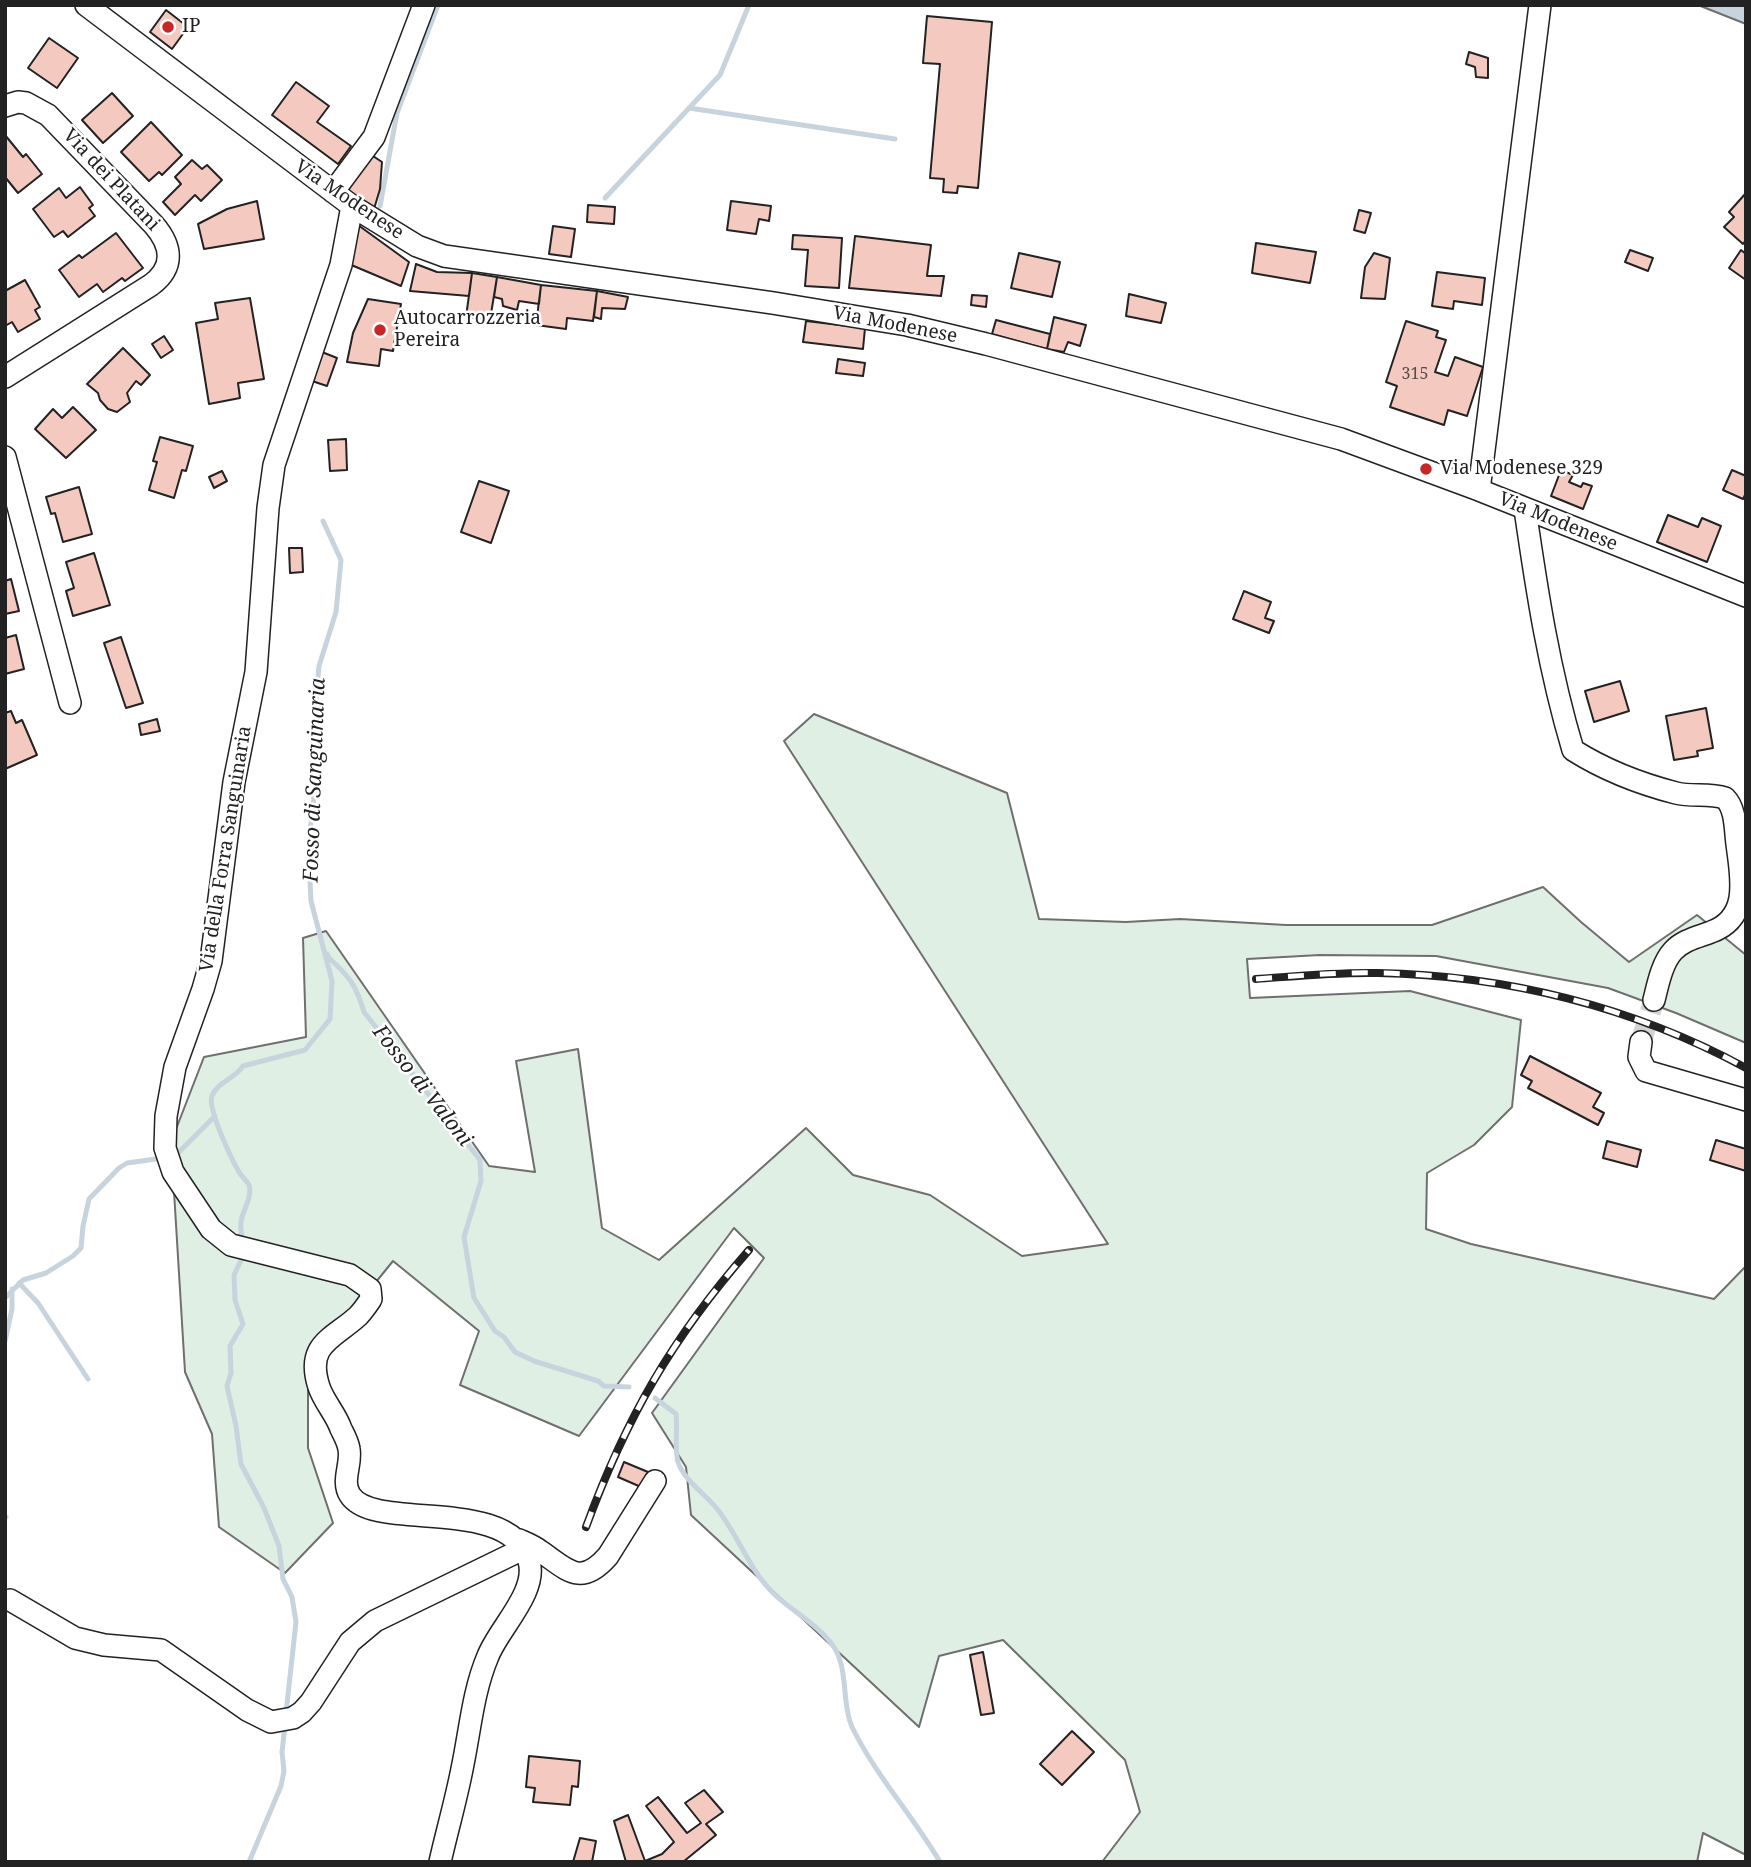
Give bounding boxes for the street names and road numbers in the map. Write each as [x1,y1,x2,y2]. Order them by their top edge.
street label: Via dei Platani [58,124,164,236]
street label: Via Modenese [290,155,408,245]
street label: Via Modenese [831,302,959,348]
street label: Via Modenese [1495,488,1621,556]
street label: Via della Forra Sanguinaria [195,724,257,974]

